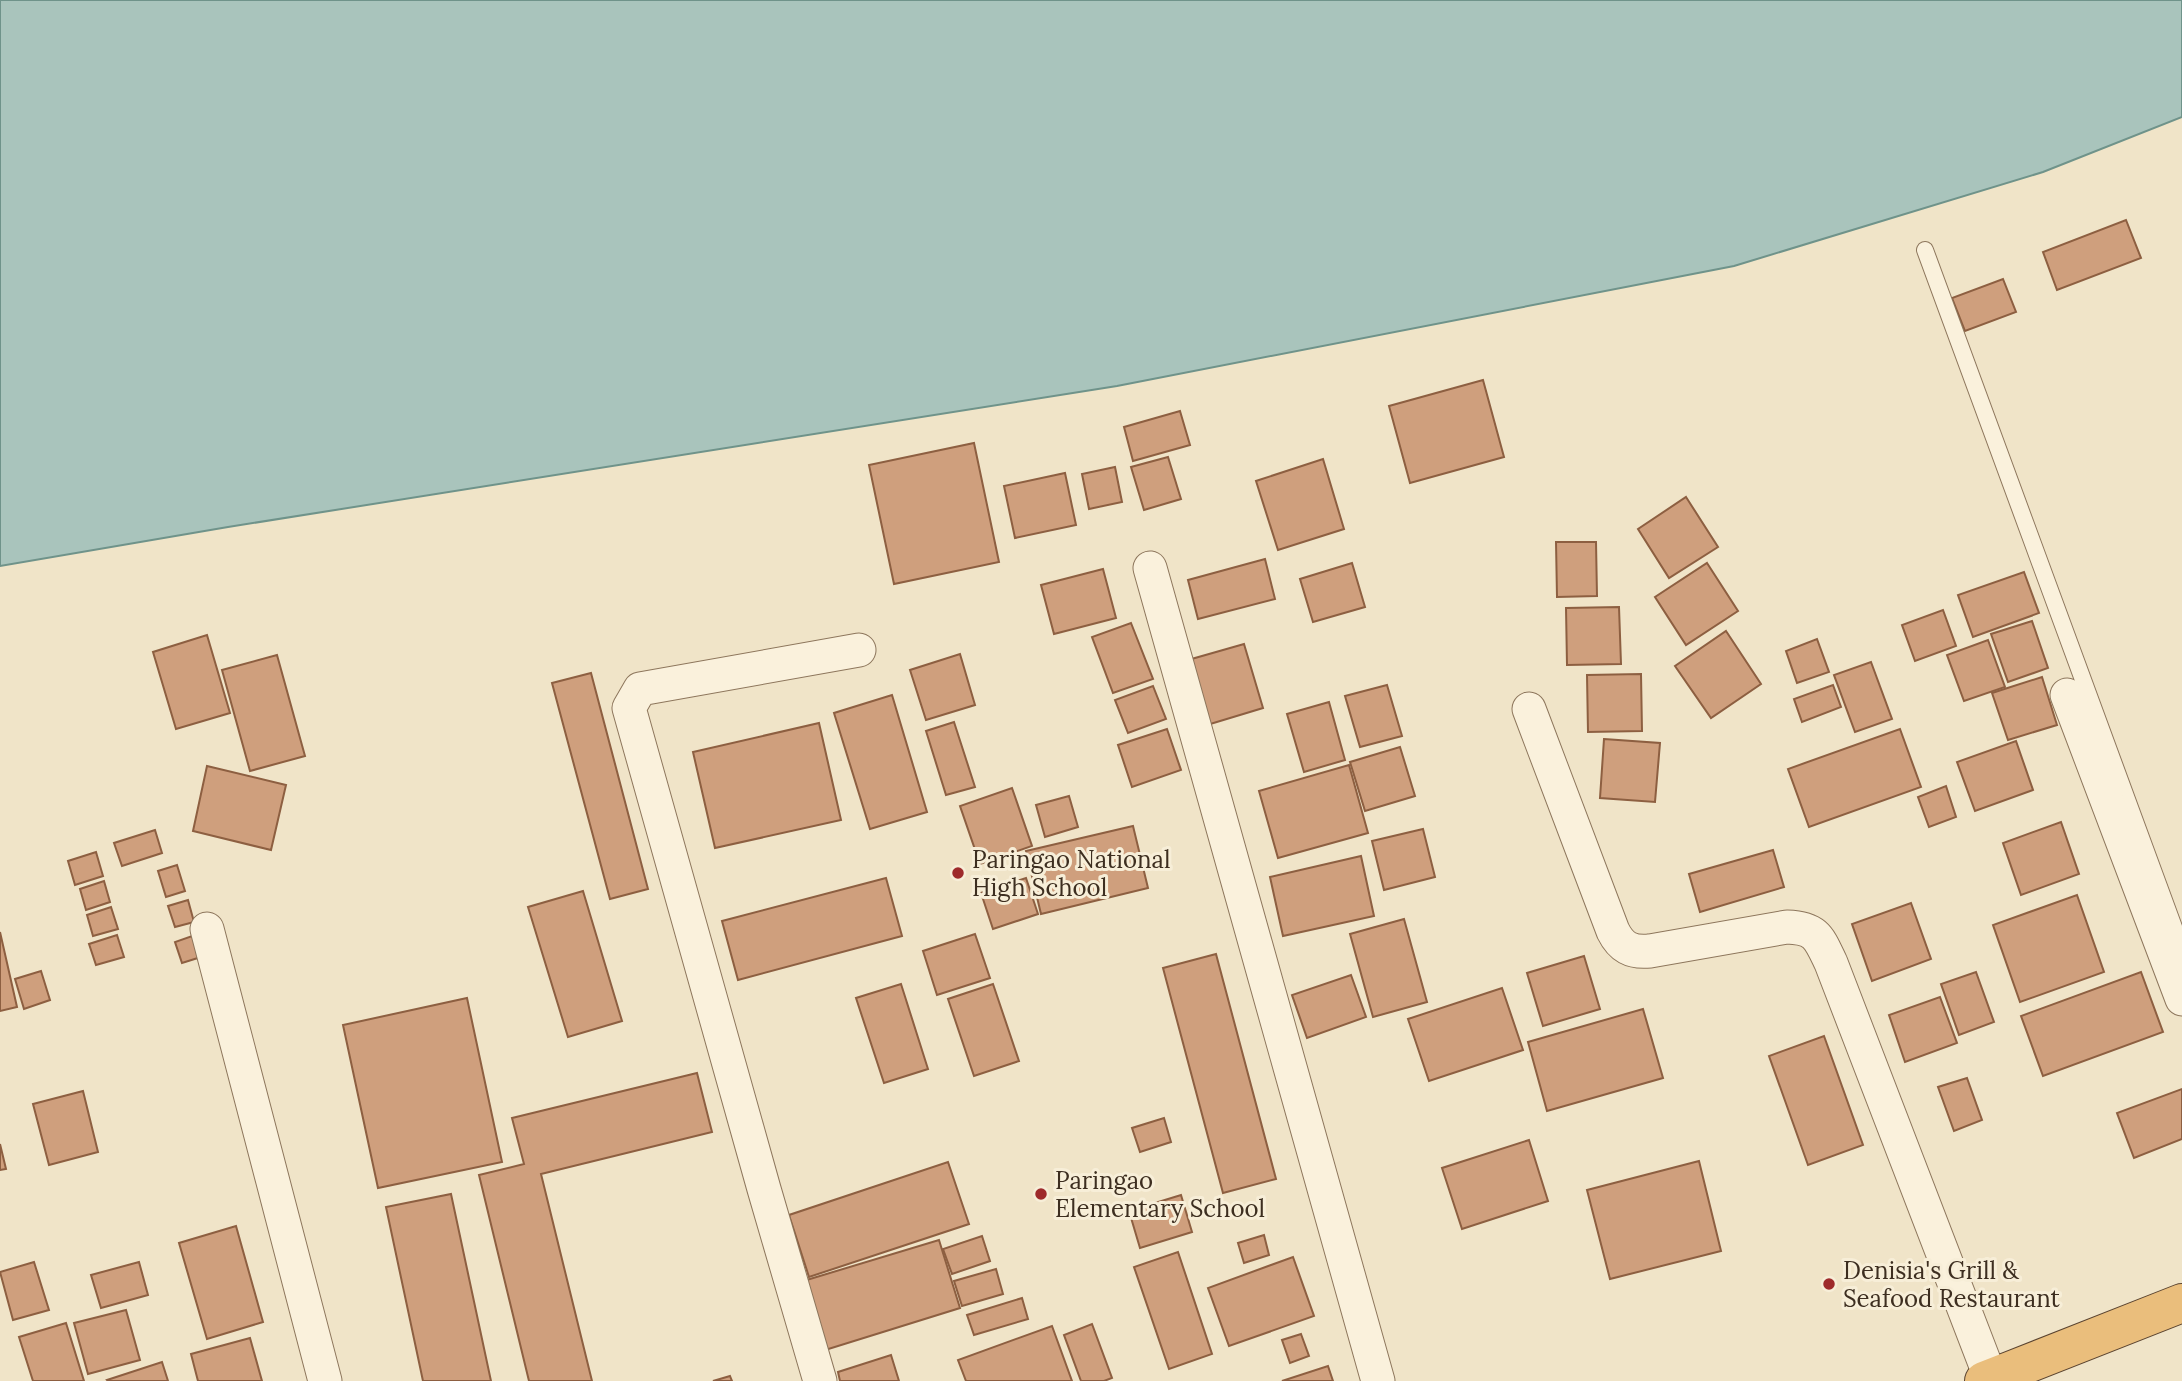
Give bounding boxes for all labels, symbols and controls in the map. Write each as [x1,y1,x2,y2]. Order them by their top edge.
place label: Paringao National High School [972,844,1170,903]
marker: Paringao National High School [950,865,966,881]
place label: Paringao Elementary School [1055,1165,1265,1224]
marker: Paringao Elementary School [1033,1186,1049,1202]
place label: Denisia's Grill & Seafood Restaurant [1843,1255,2061,1314]
marker: Denisia's Grill & Seafood Restaurant [1821,1276,1837,1292]

